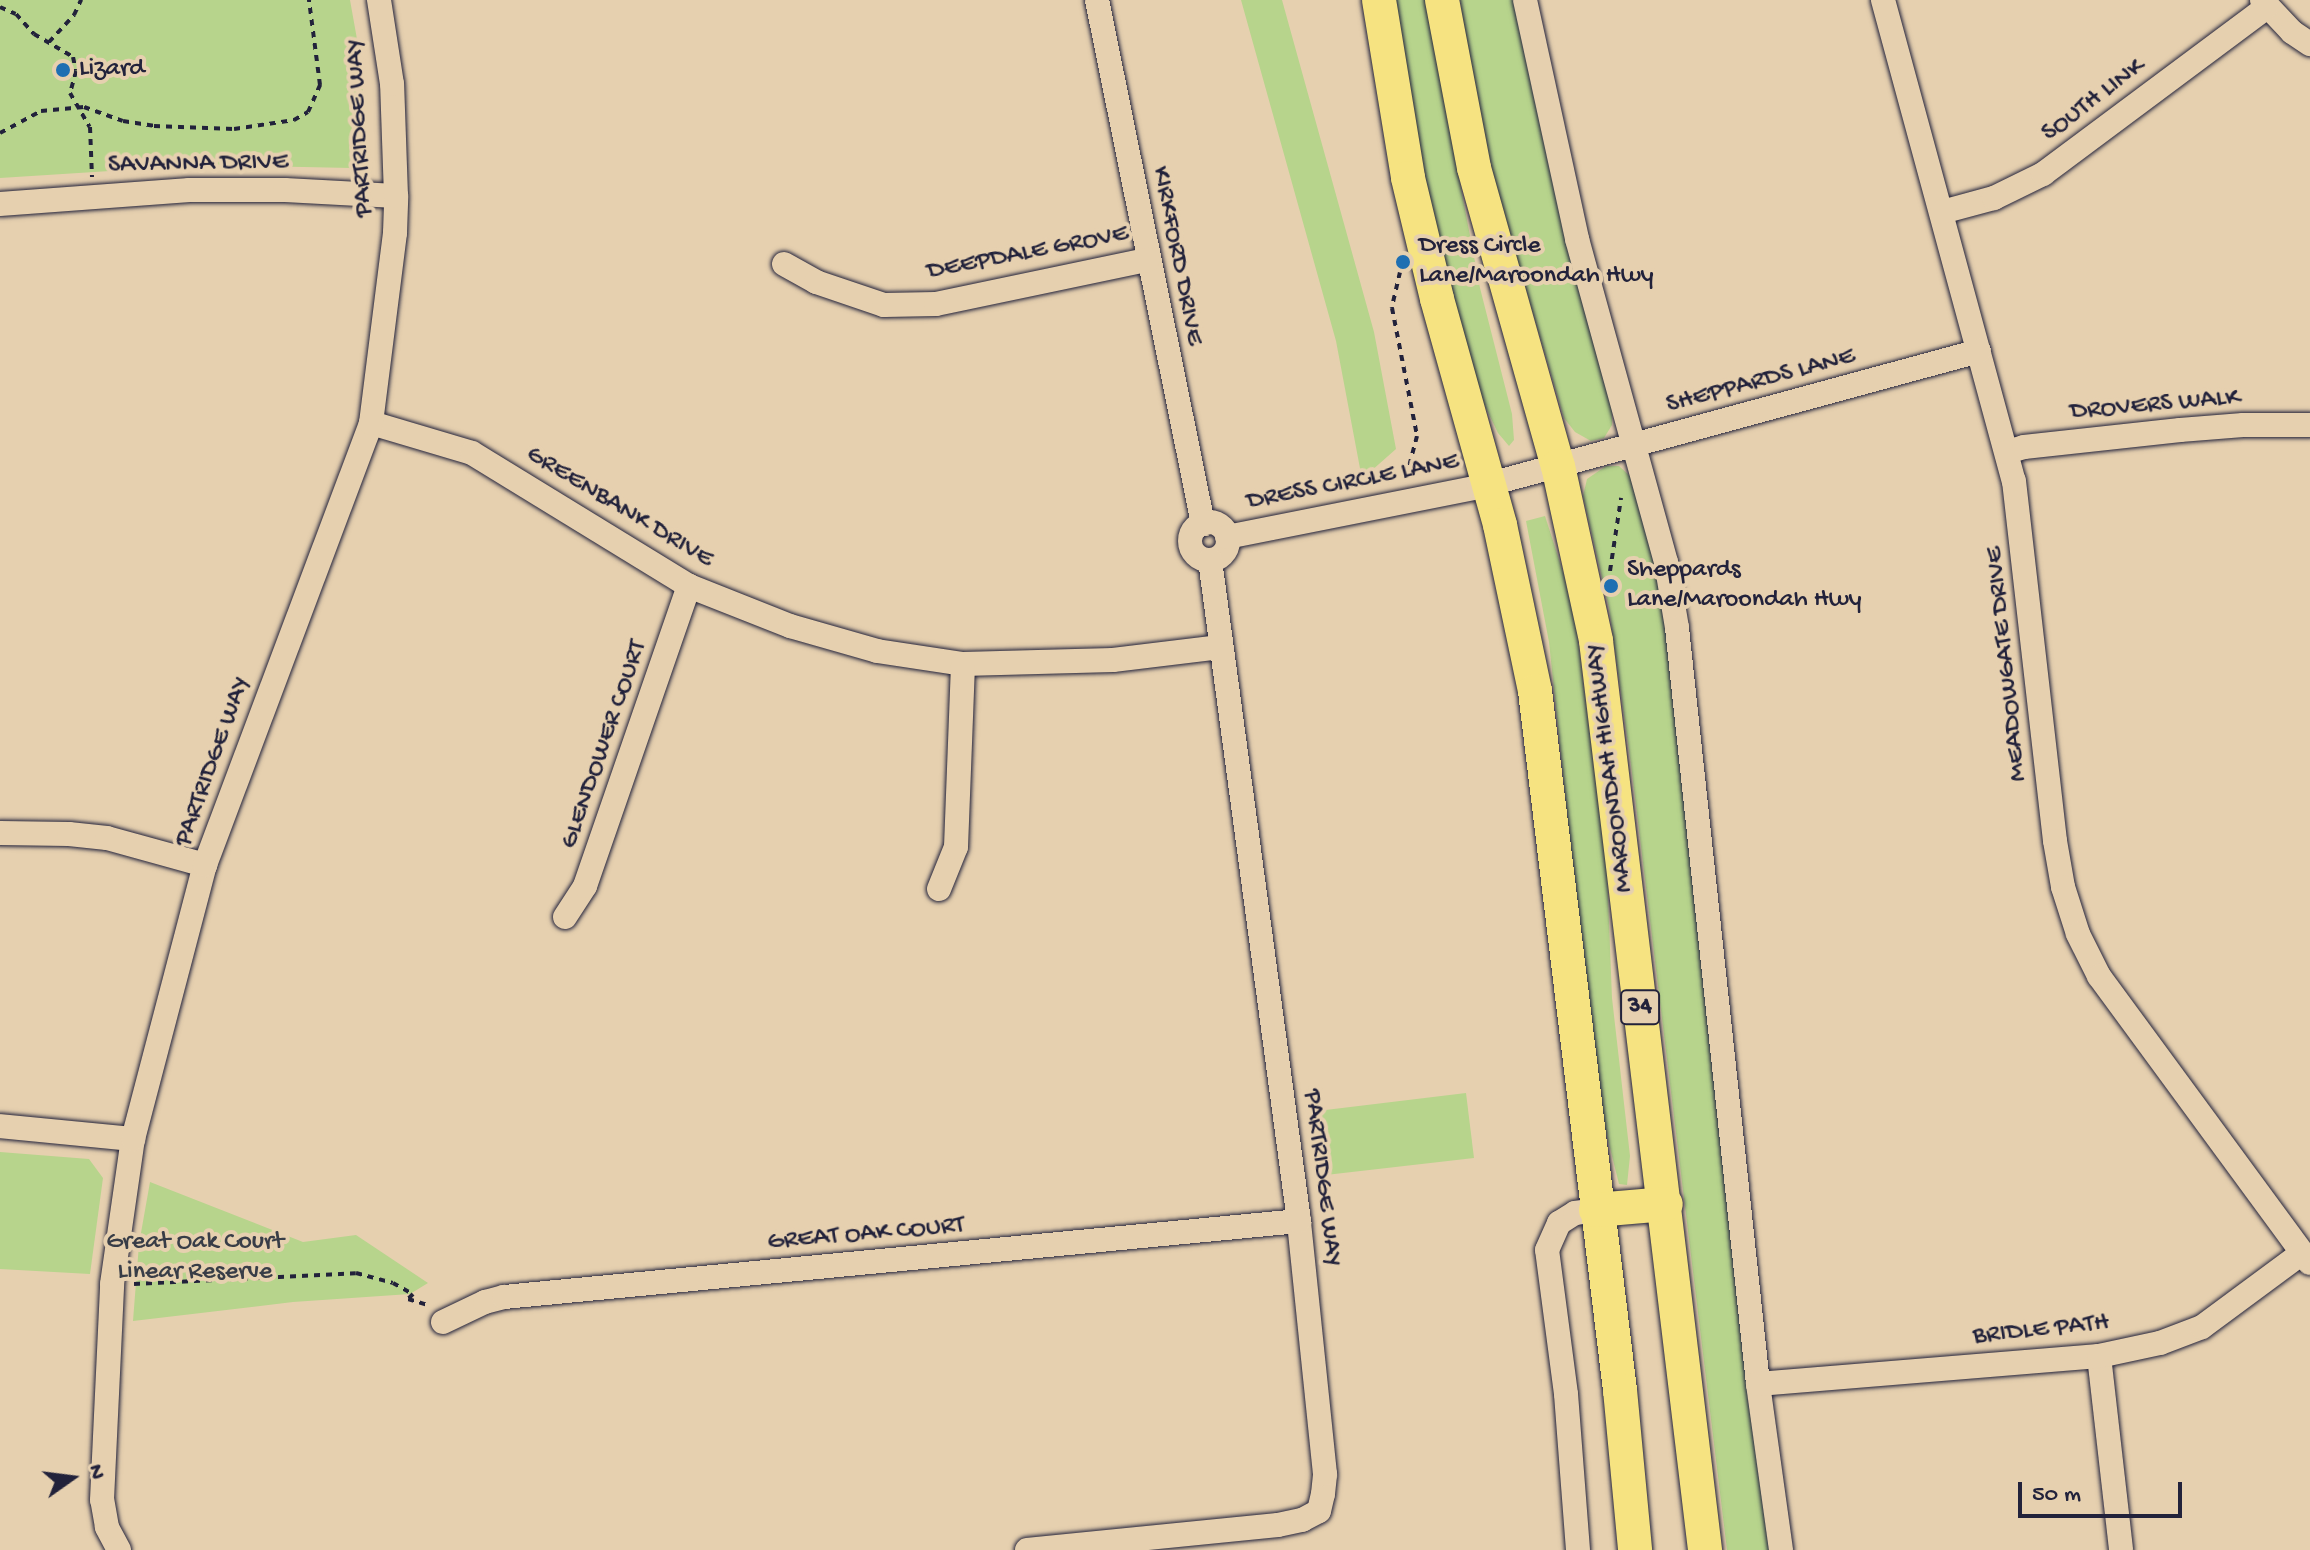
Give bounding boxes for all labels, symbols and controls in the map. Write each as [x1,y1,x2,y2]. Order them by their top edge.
street label: PARTRIDGE WAY [341,38,381,218]
street label: SOUTH LINK [2036,52,2152,150]
place label: Lizard [79,54,144,86]
marker: Lizard [54,61,72,79]
street label: SAVANNA DRIVE [108,148,288,182]
street label: KIRKFORD DRIVE [1143,164,1209,348]
street label: DEEPDALE GROVE [925,219,1131,289]
place label: Dress Circle Lane/Maroondah Hwy [1419,231,1654,292]
marker: Dress Circle Lane/Maroondah Hwy [1394,253,1412,271]
street label: SHEPPARDS LANE [1663,342,1859,422]
street label: DROVERS WALK [2069,383,2241,429]
street label: GREENBANK DRIVE [520,440,718,576]
street label: DRESS CIRCLE LANE [1244,447,1462,519]
street label: MEADOWGATE DRIVE [1980,545,2036,783]
place label: Sheppards Lane/Maroondah Hwy [1627,555,1862,616]
marker: Sheppards Lane/Maroondah Hwy [1602,577,1620,595]
street label: GLENDOWER COURT [555,637,655,853]
street label: MAROONDAH HIGHWAY [1580,642,1642,894]
street label: PARTRIDGE WAY [169,673,259,851]
road number: 34 [1620,987,1660,1027]
street label: PARTRIDGE WAY [1295,1088,1347,1268]
street label: GREAT OAK COURT [766,1211,966,1259]
park label: Great Oak Court Linear Reserve [106,1227,284,1288]
street label: BRIDLE PATH [1971,1308,2111,1354]
north arrow [32,1438,112,1518]
text: N [81,1462,110,1482]
scale bar [2022,1466,2186,1516]
text: 50 m [2032,1481,2081,1510]

